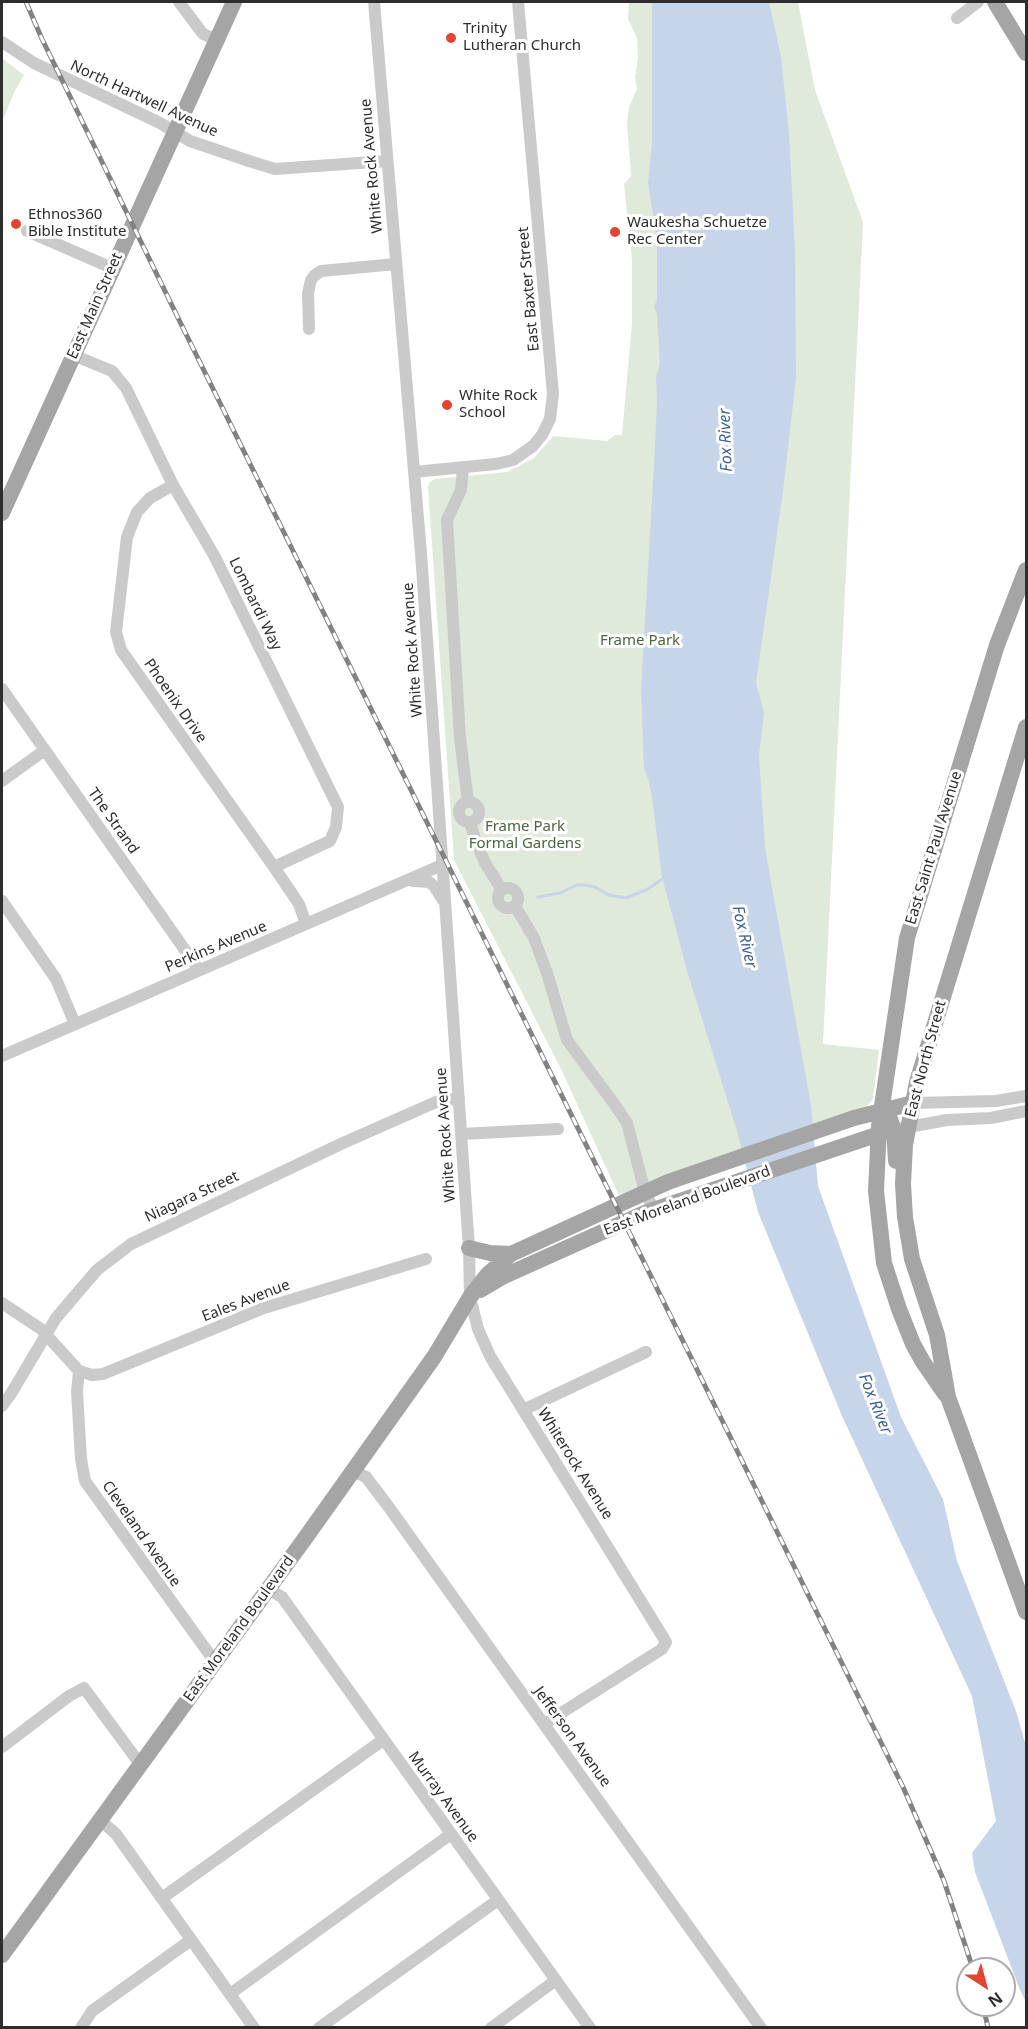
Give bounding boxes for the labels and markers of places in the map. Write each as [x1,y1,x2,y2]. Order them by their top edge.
place label: Trinity Lutheran Church [463,20,581,55]
marker: Trinity Lutheran Church [444,31,458,45]
place label: Ethnos360 Bible Institute [28,206,126,241]
place label: Waukesha Schuetze Rec Center [627,214,767,249]
marker: Ethnos360 Bible Institute [9,217,23,231]
marker: Waukesha Schuetze Rec Center [608,225,622,239]
place label: White Rock School [459,387,537,422]
marker: White Rock School [440,398,454,412]

